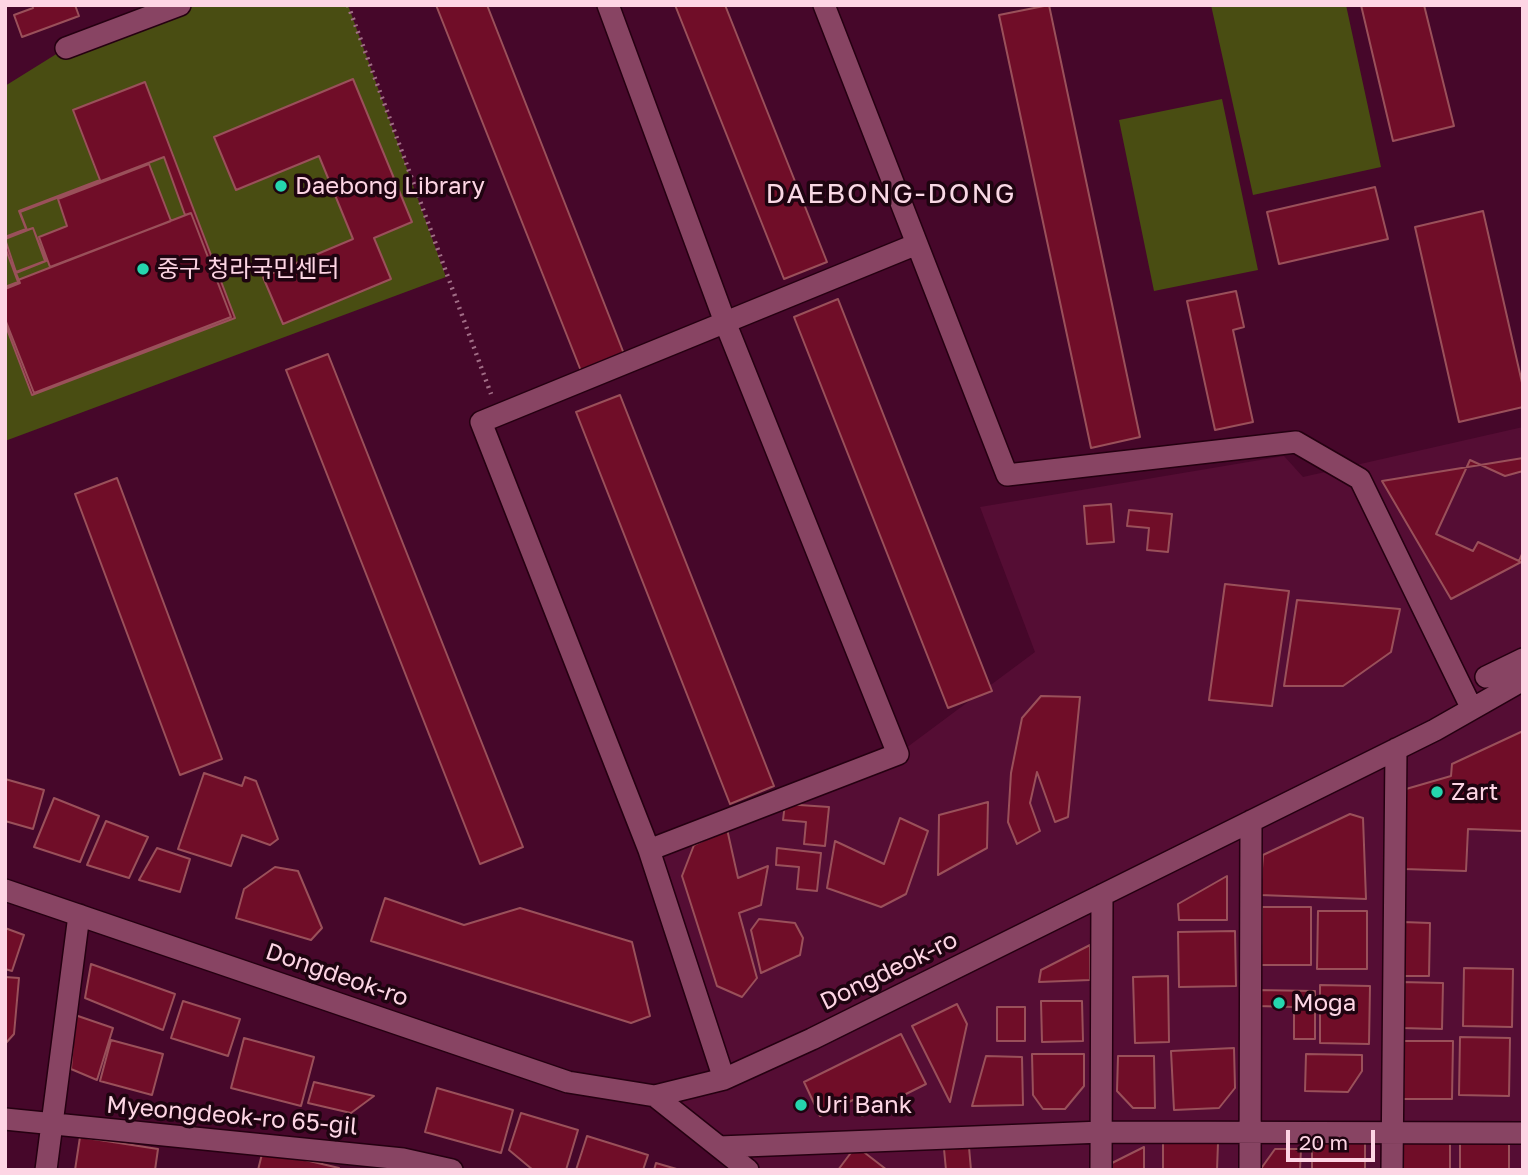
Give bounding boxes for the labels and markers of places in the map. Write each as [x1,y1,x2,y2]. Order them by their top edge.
place label: Daebong Library [295,172,485,200]
marker: Daebong Library [273,178,289,194]
place label: 중구 청라국민센터 [157,255,340,283]
marker: 중구 청라국민센터 [135,261,151,277]
place label: Zart [1451,778,1498,806]
marker: Zart [1429,784,1445,800]
place label: Moga [1293,989,1356,1017]
marker: Moga [1271,995,1287,1011]
place label: Uri Bank [815,1091,912,1119]
marker: Uri Bank [793,1097,809,1113]

